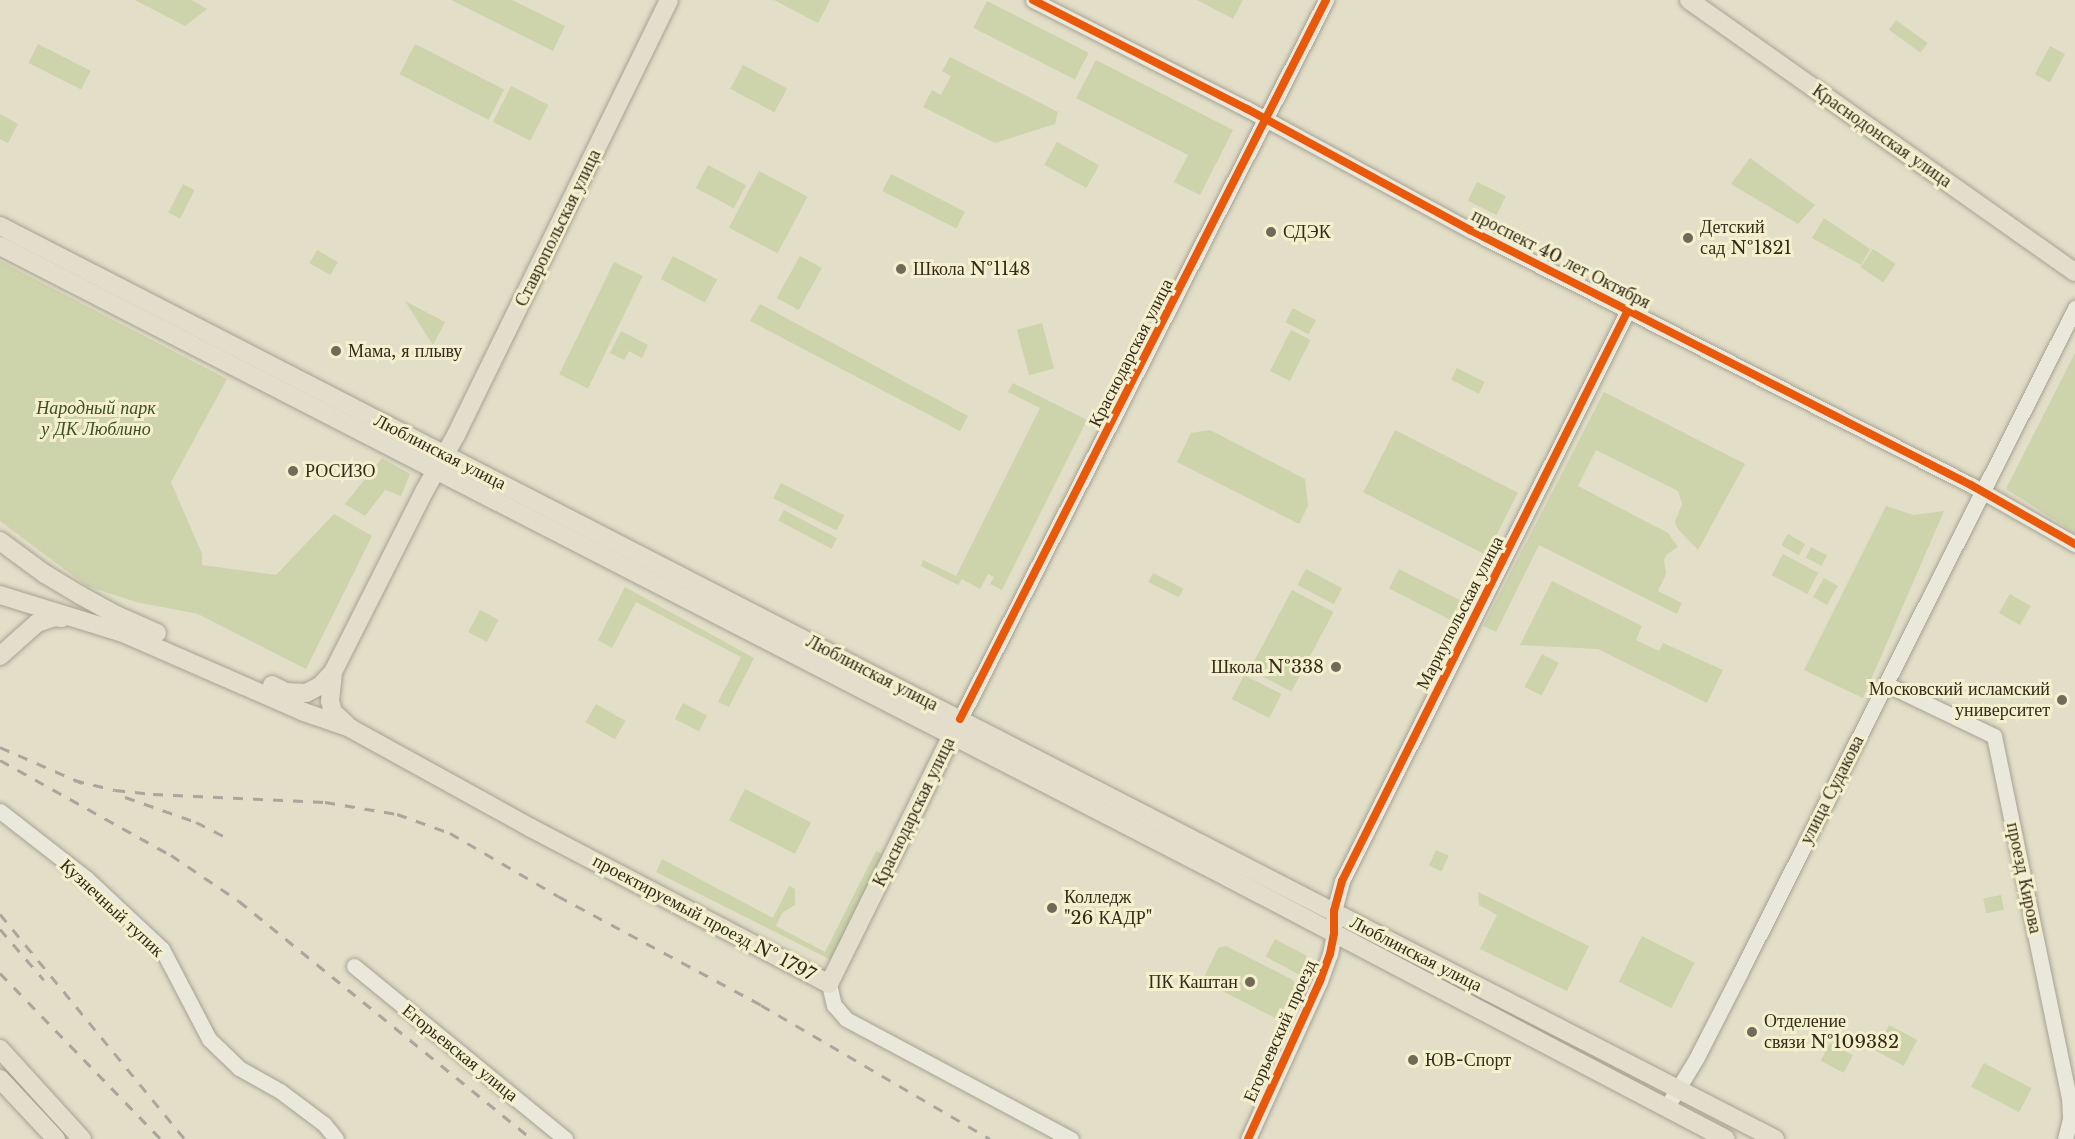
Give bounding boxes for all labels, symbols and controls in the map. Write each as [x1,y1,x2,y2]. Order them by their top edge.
street label: Краснодонская улица [1808,80,1956,192]
street label: Ставропольская улица [511,146,605,310]
street label: проспект 40 лет Октября [1468,205,1654,313]
place label: Детский сад №1821 [1700,217,1792,260]
place label: СДЭК [1283,221,1331,243]
marker: СДЭК [1264,225,1278,239]
marker: Детский сад №1821 [1681,231,1695,245]
place label: Школа №1148 [913,258,1031,280]
marker: Школа №1148 [894,262,908,276]
street label: Краснодарская улица [1084,275,1178,431]
place label: Мама, я плыву [348,340,462,362]
marker: Мама, я плыву [329,344,343,358]
park label: Народный парк у ДК Люблино [36,398,156,440]
street label: Люблинская улица [371,409,509,495]
place label: РОСИЗО [305,460,375,482]
marker: РОСИЗО [286,464,300,478]
street label: Мариупольская улица [1412,533,1508,693]
street label: Люблинская улица [803,630,941,716]
place label: Школа №338 [1211,656,1324,678]
marker: Школа №338 [1329,660,1343,674]
place label: Московский исламский университет [1869,679,2050,722]
marker: Московский исламский университет [2055,693,2069,707]
street label: улица Судакова [1795,732,1869,848]
street label: Краснодарская улица [868,734,960,890]
street label: проезд Кирова [2002,820,2046,936]
street label: проектируемый проезд № 1797 [589,850,819,986]
street label: Кузнечный тупик [56,854,168,962]
place label: Колледж "26 КАДР" [1064,887,1152,930]
marker: Колледж "26 КАДР" [1045,901,1059,915]
street label: Люблинская улица [1347,911,1485,997]
street label: Егорьевский проезд [1239,956,1321,1106]
place label: ПК Каштан [1149,971,1238,993]
marker: ПК Каштан [1243,975,1257,989]
street label: Егорьевская улица [398,1000,522,1106]
place label: Отделение связи №109382 [1764,1011,1899,1054]
marker: Отделение связи №109382 [1745,1025,1759,1039]
place label: ЮВ-Спорт [1425,1049,1511,1071]
marker: ЮВ-Спорт [1406,1053,1420,1067]

